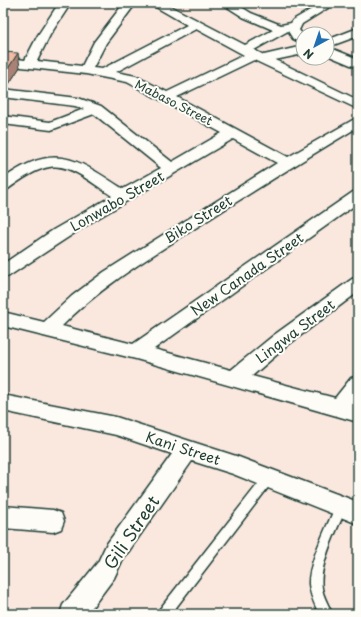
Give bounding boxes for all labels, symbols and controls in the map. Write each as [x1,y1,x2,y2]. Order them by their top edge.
north arrow [295,26,335,66]
text: N [299,45,317,63]
street label: Mabaso Street [132,75,216,129]
street label: Lonwabo Street [66,165,168,236]
street label: Biko Street [160,190,236,248]
street label: New Canada Street [186,227,308,321]
street label: Lingwa Street [251,294,339,368]
street label: Kani Street [143,426,223,470]
street label: Gili Street [97,490,165,574]

